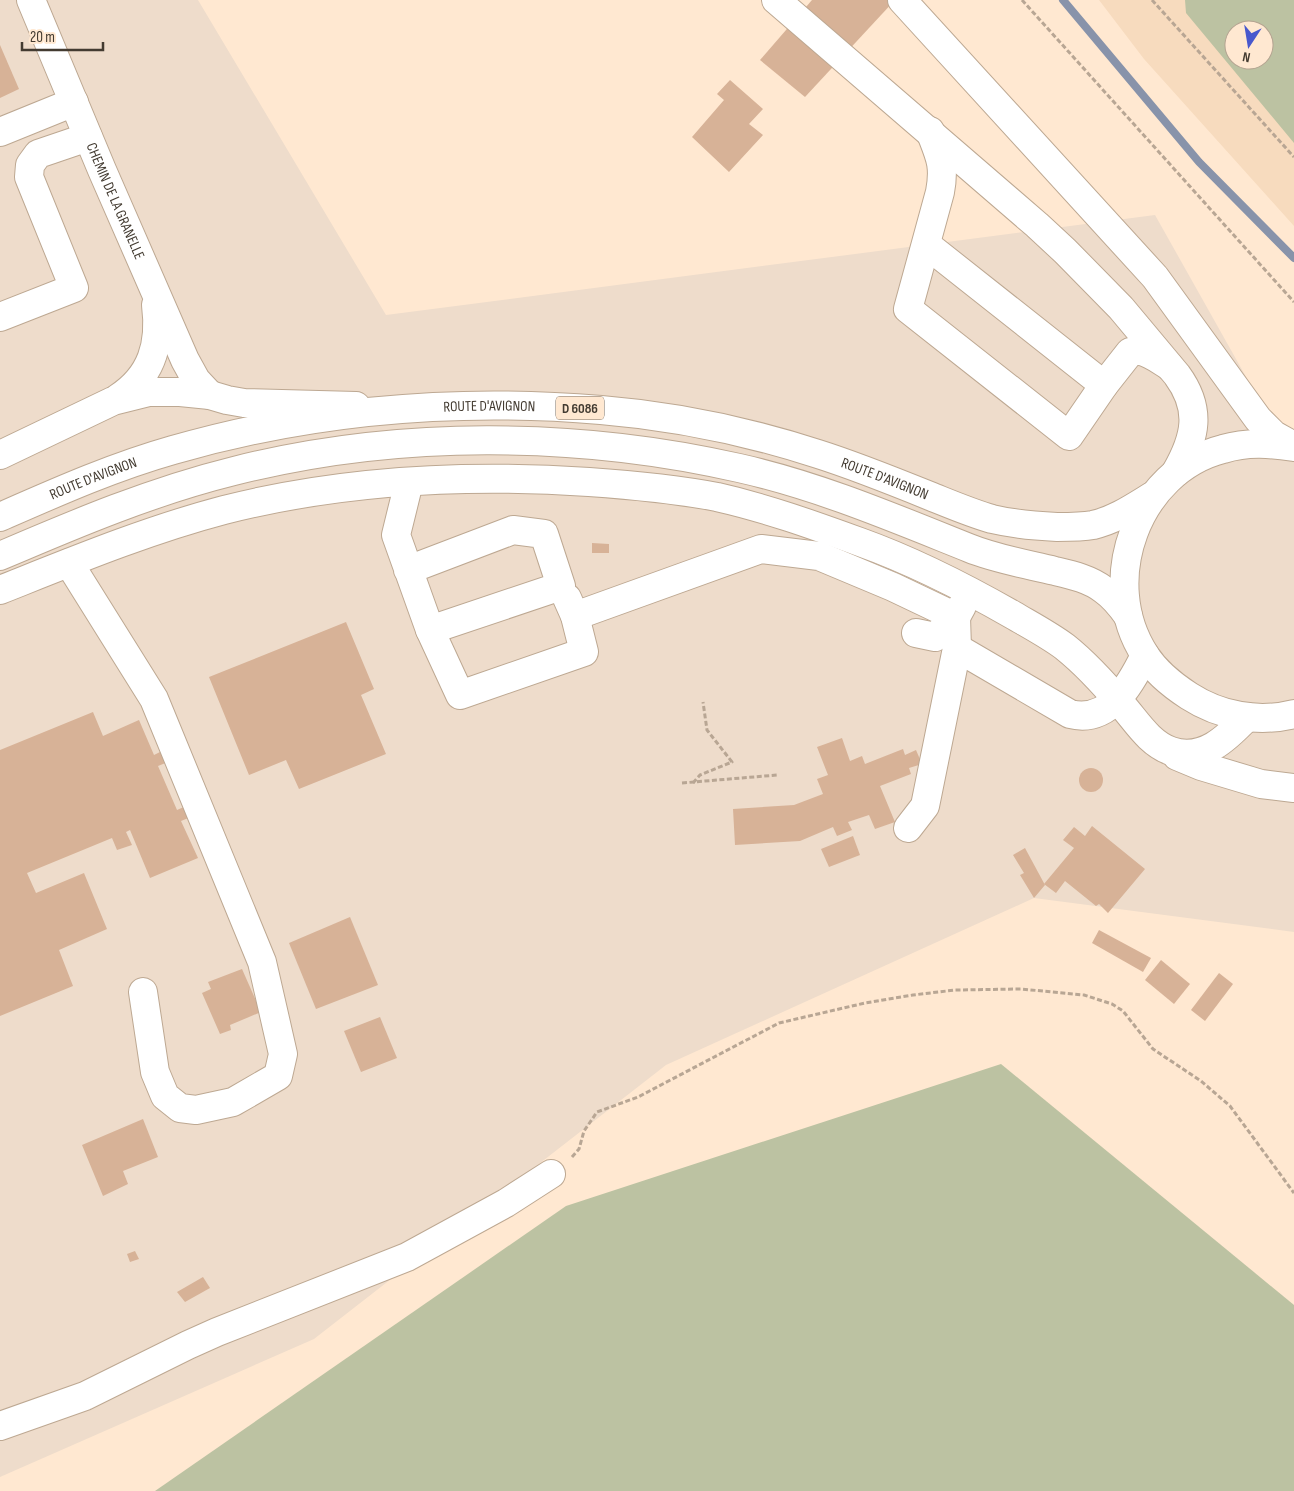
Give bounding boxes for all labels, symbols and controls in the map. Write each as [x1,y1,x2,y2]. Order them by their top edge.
scale bar [22,20,104,52]
north arrow [1224,20,1274,70]
text: 20 m [30,28,55,47]
text: N [1241,48,1252,66]
street label: CHEMIN DE LA GRANELLE [82,140,149,262]
street label: ROUTE D'AVIGNON [443,396,536,416]
road number: D 6086 [556,396,604,419]
street label: ROUTE D'AVIGNON [47,453,139,504]
street label: ROUTE D'AVIGNON [839,453,931,504]

